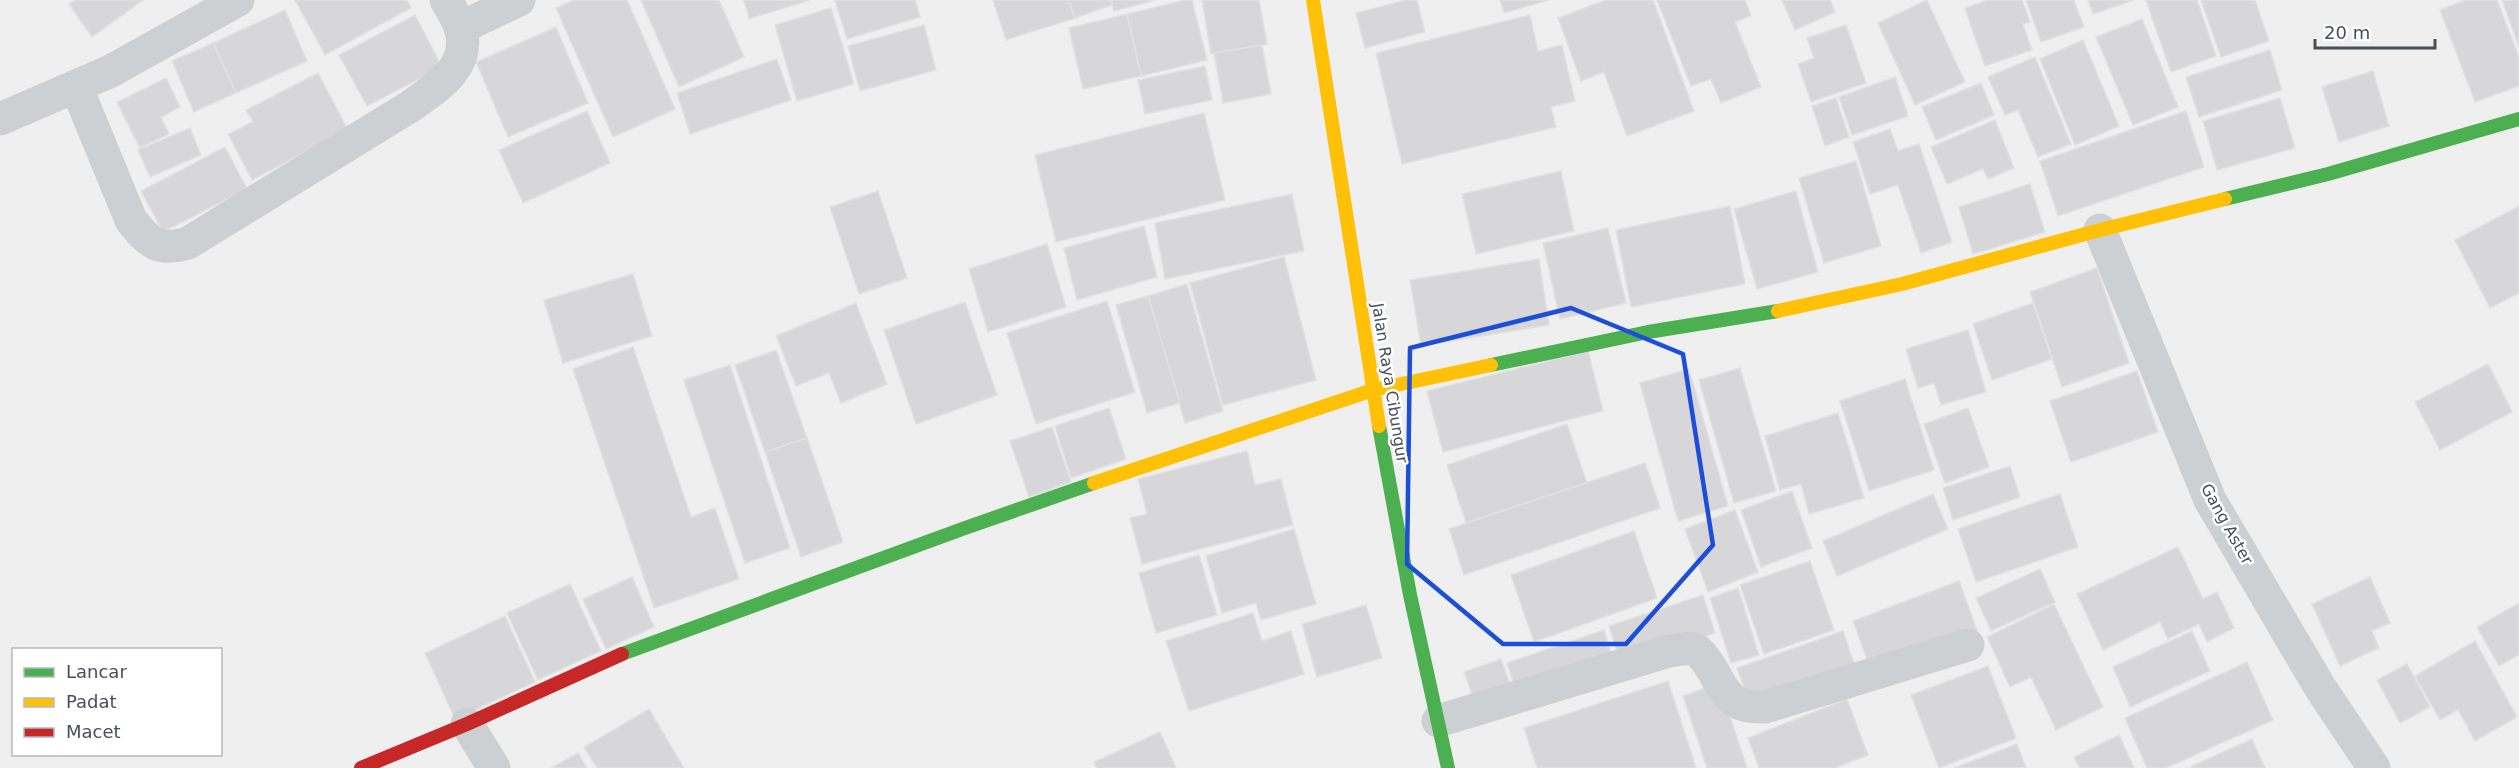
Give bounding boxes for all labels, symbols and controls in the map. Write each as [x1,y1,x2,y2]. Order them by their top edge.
scale bar [2315,12,2435,50]
text: 20 m [2324,22,2370,43]
street label: Jalan Raya Cibungur [1368,301,1412,465]
street label: Gang Aster [2197,480,2257,568]
legend [12,648,222,756]
text: Lancar [66,661,127,682]
text: Padat [66,691,117,712]
text: Macet [66,721,121,742]

